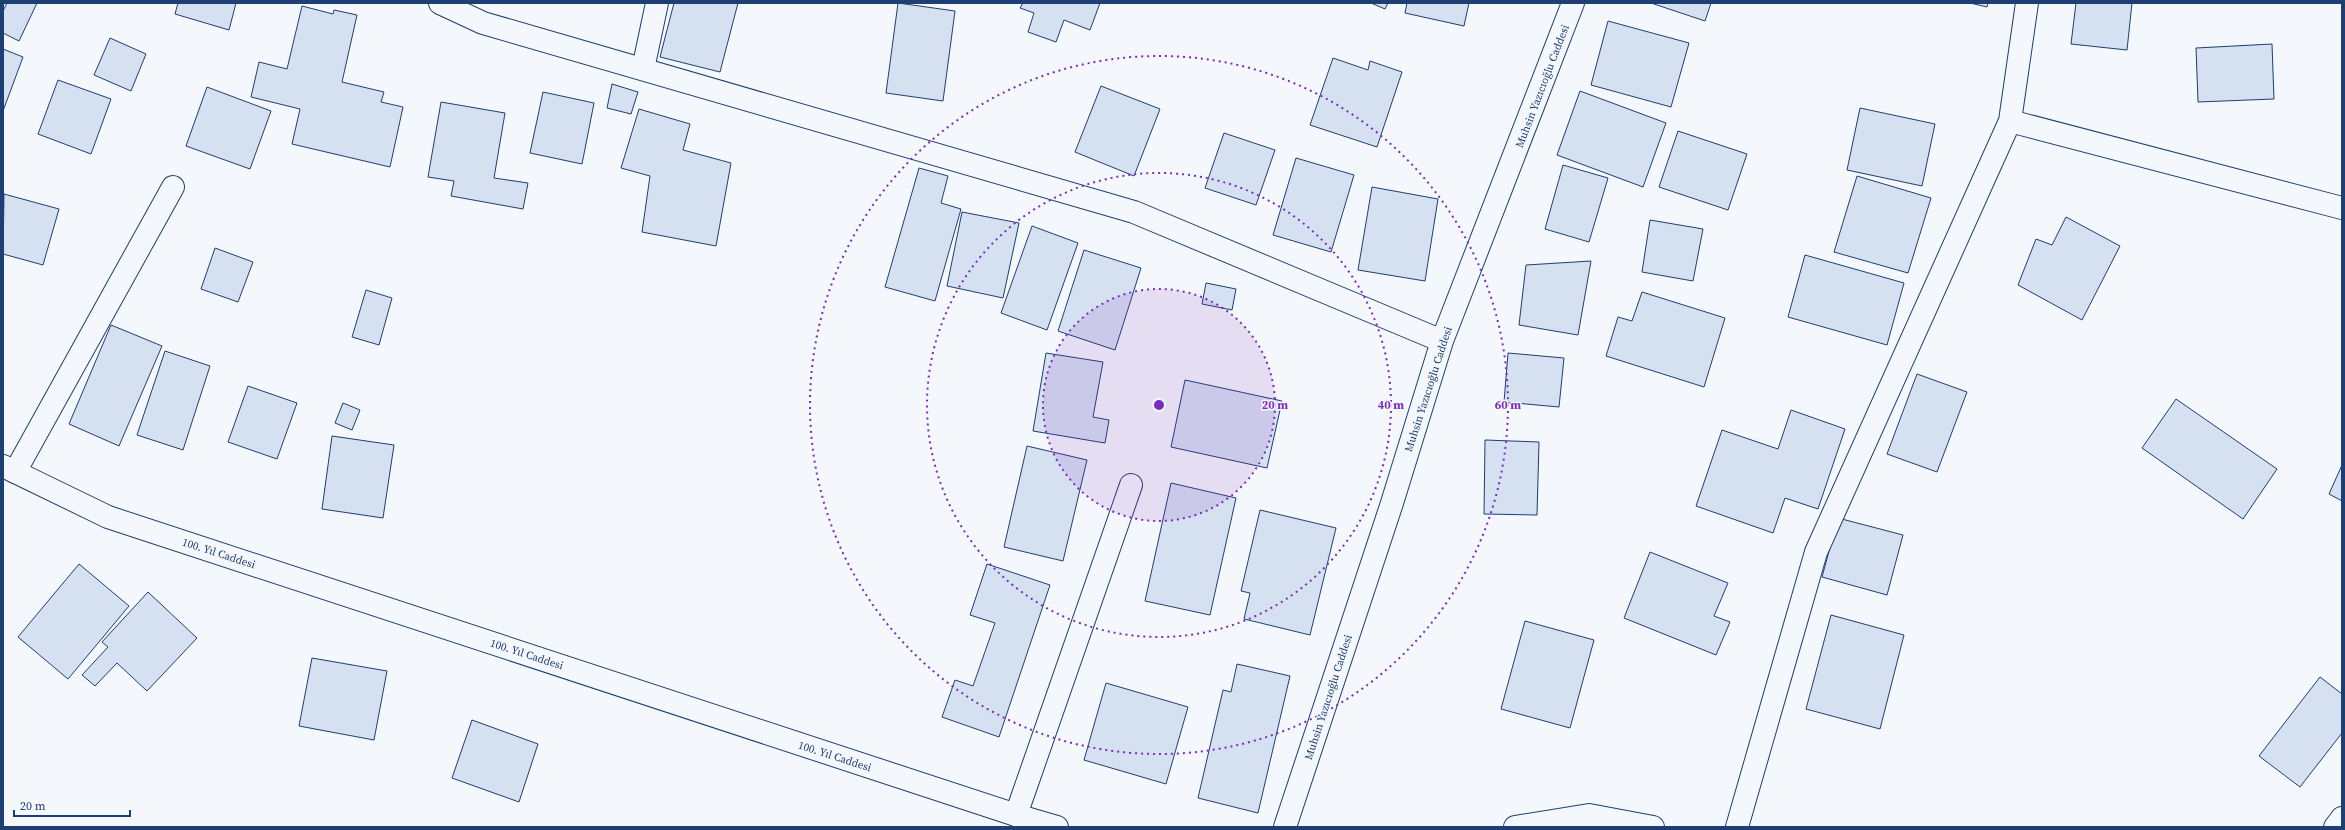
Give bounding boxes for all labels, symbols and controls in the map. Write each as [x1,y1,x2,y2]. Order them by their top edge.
street label: Muhsin Yazıcıoğlu Caddesi [1512,22,1573,150]
street label: Muhsin Yazıcıoğlu Caddesi [1401,325,1456,454]
text: 20 m [1262,397,1288,413]
text: 40 m [1378,397,1404,413]
text: 60 m [1495,397,1521,413]
centre of rings [1152,398,1166,412]
street label: 100. Yıl Caddesi [180,535,257,572]
street label: Muhsin Yazıcıoğlu Caddesi [1301,633,1356,762]
street label: 100. Yıl Caddesi [488,636,565,673]
street label: 100. Yıl Caddesi [796,738,873,775]
scale bar [14,792,130,818]
text: 20 m [20,798,46,814]

